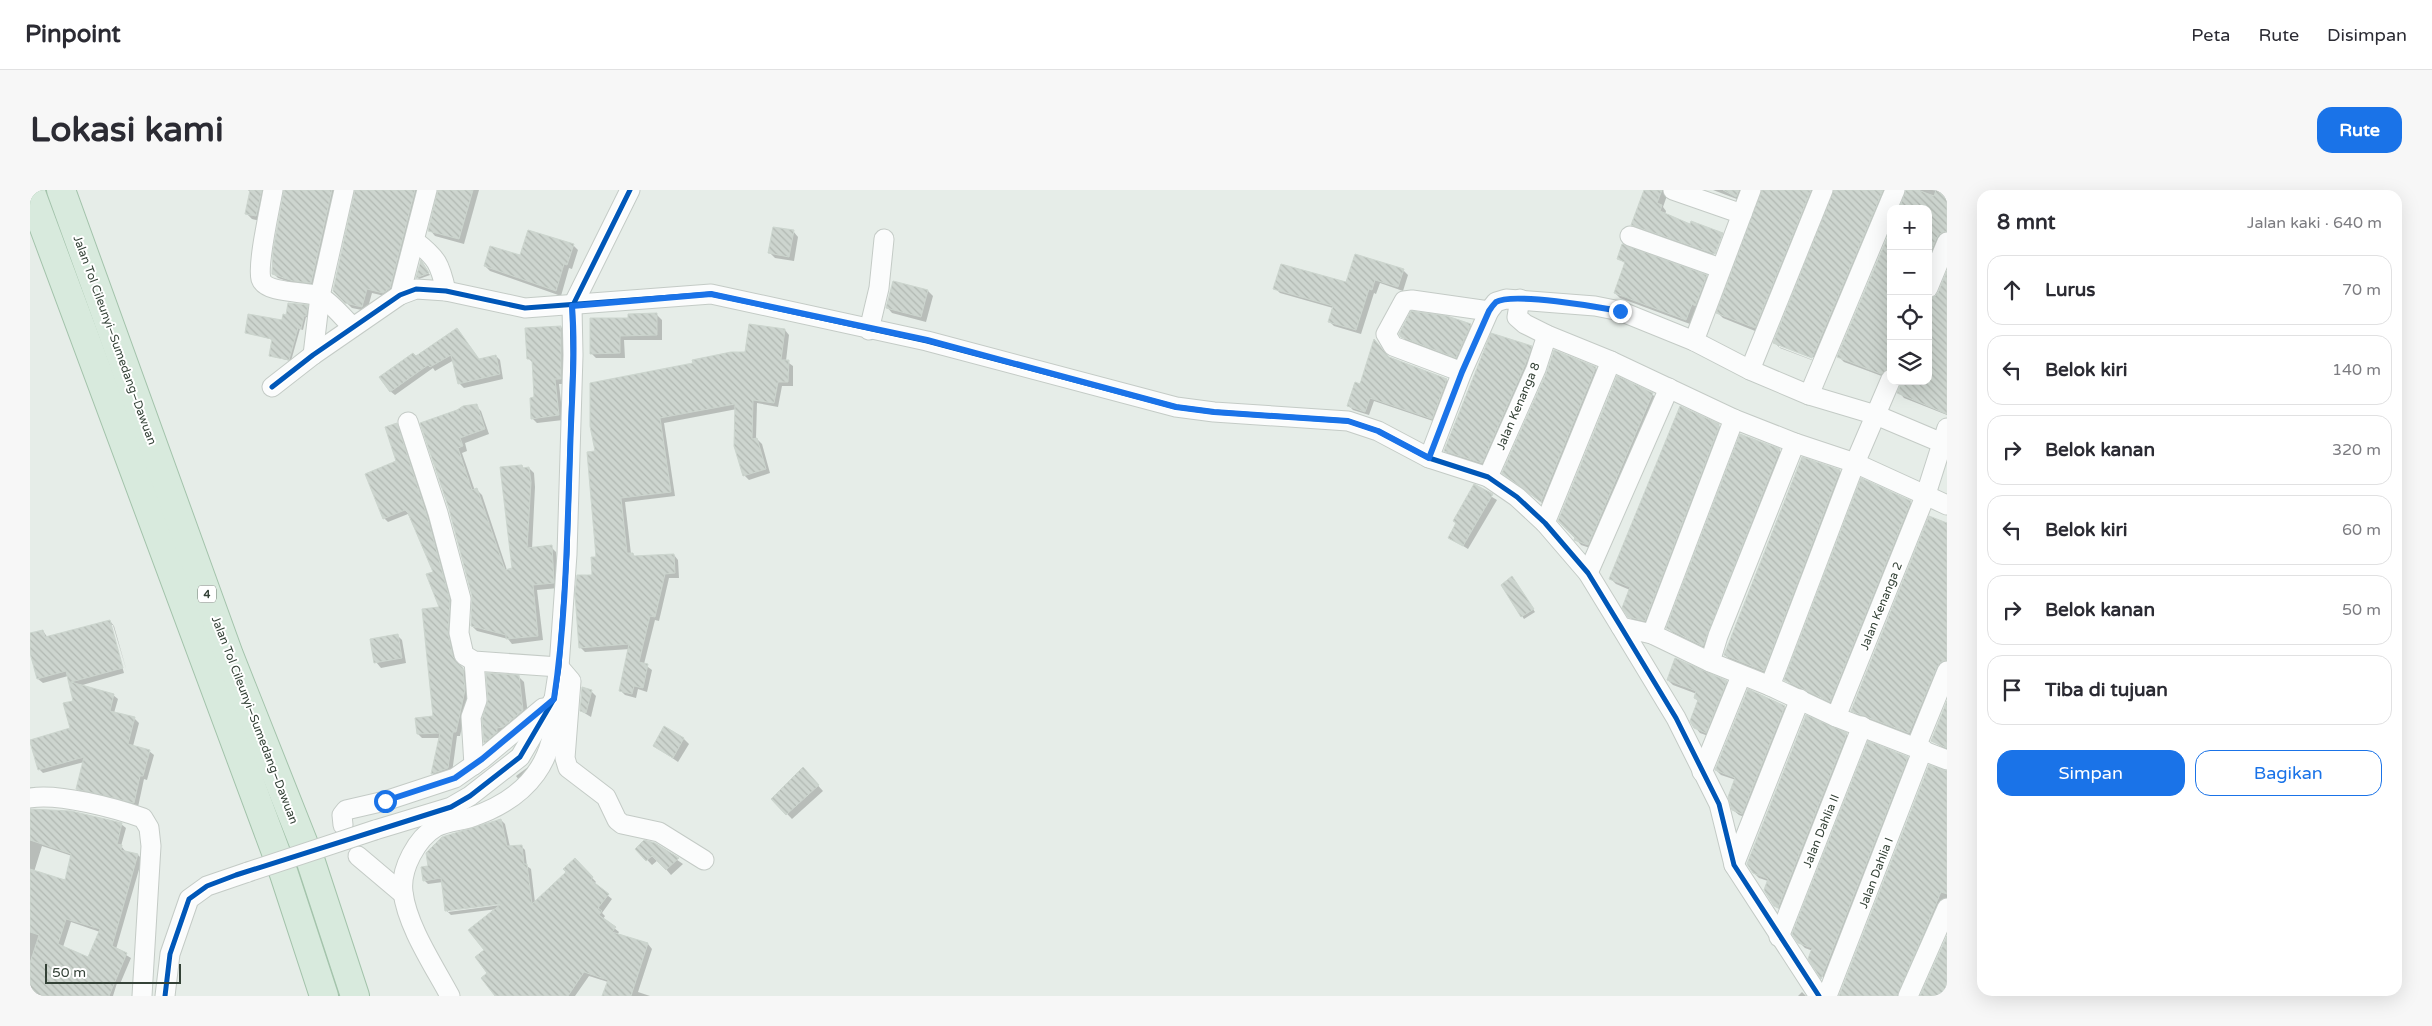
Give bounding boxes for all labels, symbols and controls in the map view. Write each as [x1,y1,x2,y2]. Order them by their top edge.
text: Pinpoint [25,20,121,49]
text: Peta [2191,24,2230,46]
text: Rute [2258,24,2299,46]
text: Disimpan [2327,24,2407,46]
button: Rute [2317,107,2402,153]
text: Lokasi kami [30,109,224,151]
map controls [1887,205,1932,385]
button: + [1887,205,1932,250]
text: 8 mnt [1997,210,2056,235]
text: Jalan kaki · 640 m [2247,213,2382,233]
street label: Jalan Tol Cileunyi–Sumedang–Dawuan [71,233,159,447]
button: − [1887,250,1932,295]
icon: ahead [1998,276,2026,304]
text: Lurus [2045,279,2095,301]
text: 70 m [2342,280,2381,300]
button: locate [1887,295,1932,340]
route end [1609,300,1632,323]
button: layers [1887,340,1932,385]
icon: left [1998,356,2026,384]
text: Belok kiri [2045,359,2128,381]
street label: Jalan Kenanga 8 [1493,360,1543,452]
text: 140 m [2332,360,2381,380]
icon: right [1998,436,2026,464]
text: Belok kanan [2045,439,2155,461]
text: 320 m [2332,440,2381,460]
icon: left [1998,516,2026,544]
text: Belok kiri [2045,519,2128,541]
text: 60 m [2342,520,2381,540]
street label: Jalan Kenanga 2 [1857,560,1905,652]
road number: 4 [198,586,216,602]
icon: right [1998,596,2026,624]
text: Belok kanan [2045,599,2155,621]
text: 50 m [2342,600,2381,620]
street label: Jalan Tol Cileunyi–Sumedang–Dawuan [209,614,301,826]
icon: arrive [1998,676,2026,704]
text: Tiba di tujuan [2045,679,2168,701]
button: Simpan [1997,750,2185,796]
button: Bagikan [2195,750,2382,796]
route start [374,790,397,813]
street label: Jalan Dahlia II [1800,792,1842,870]
street label: Jalan Dahlia I [1856,836,1896,910]
scale bar [45,961,181,984]
text: 50 m [52,964,86,981]

